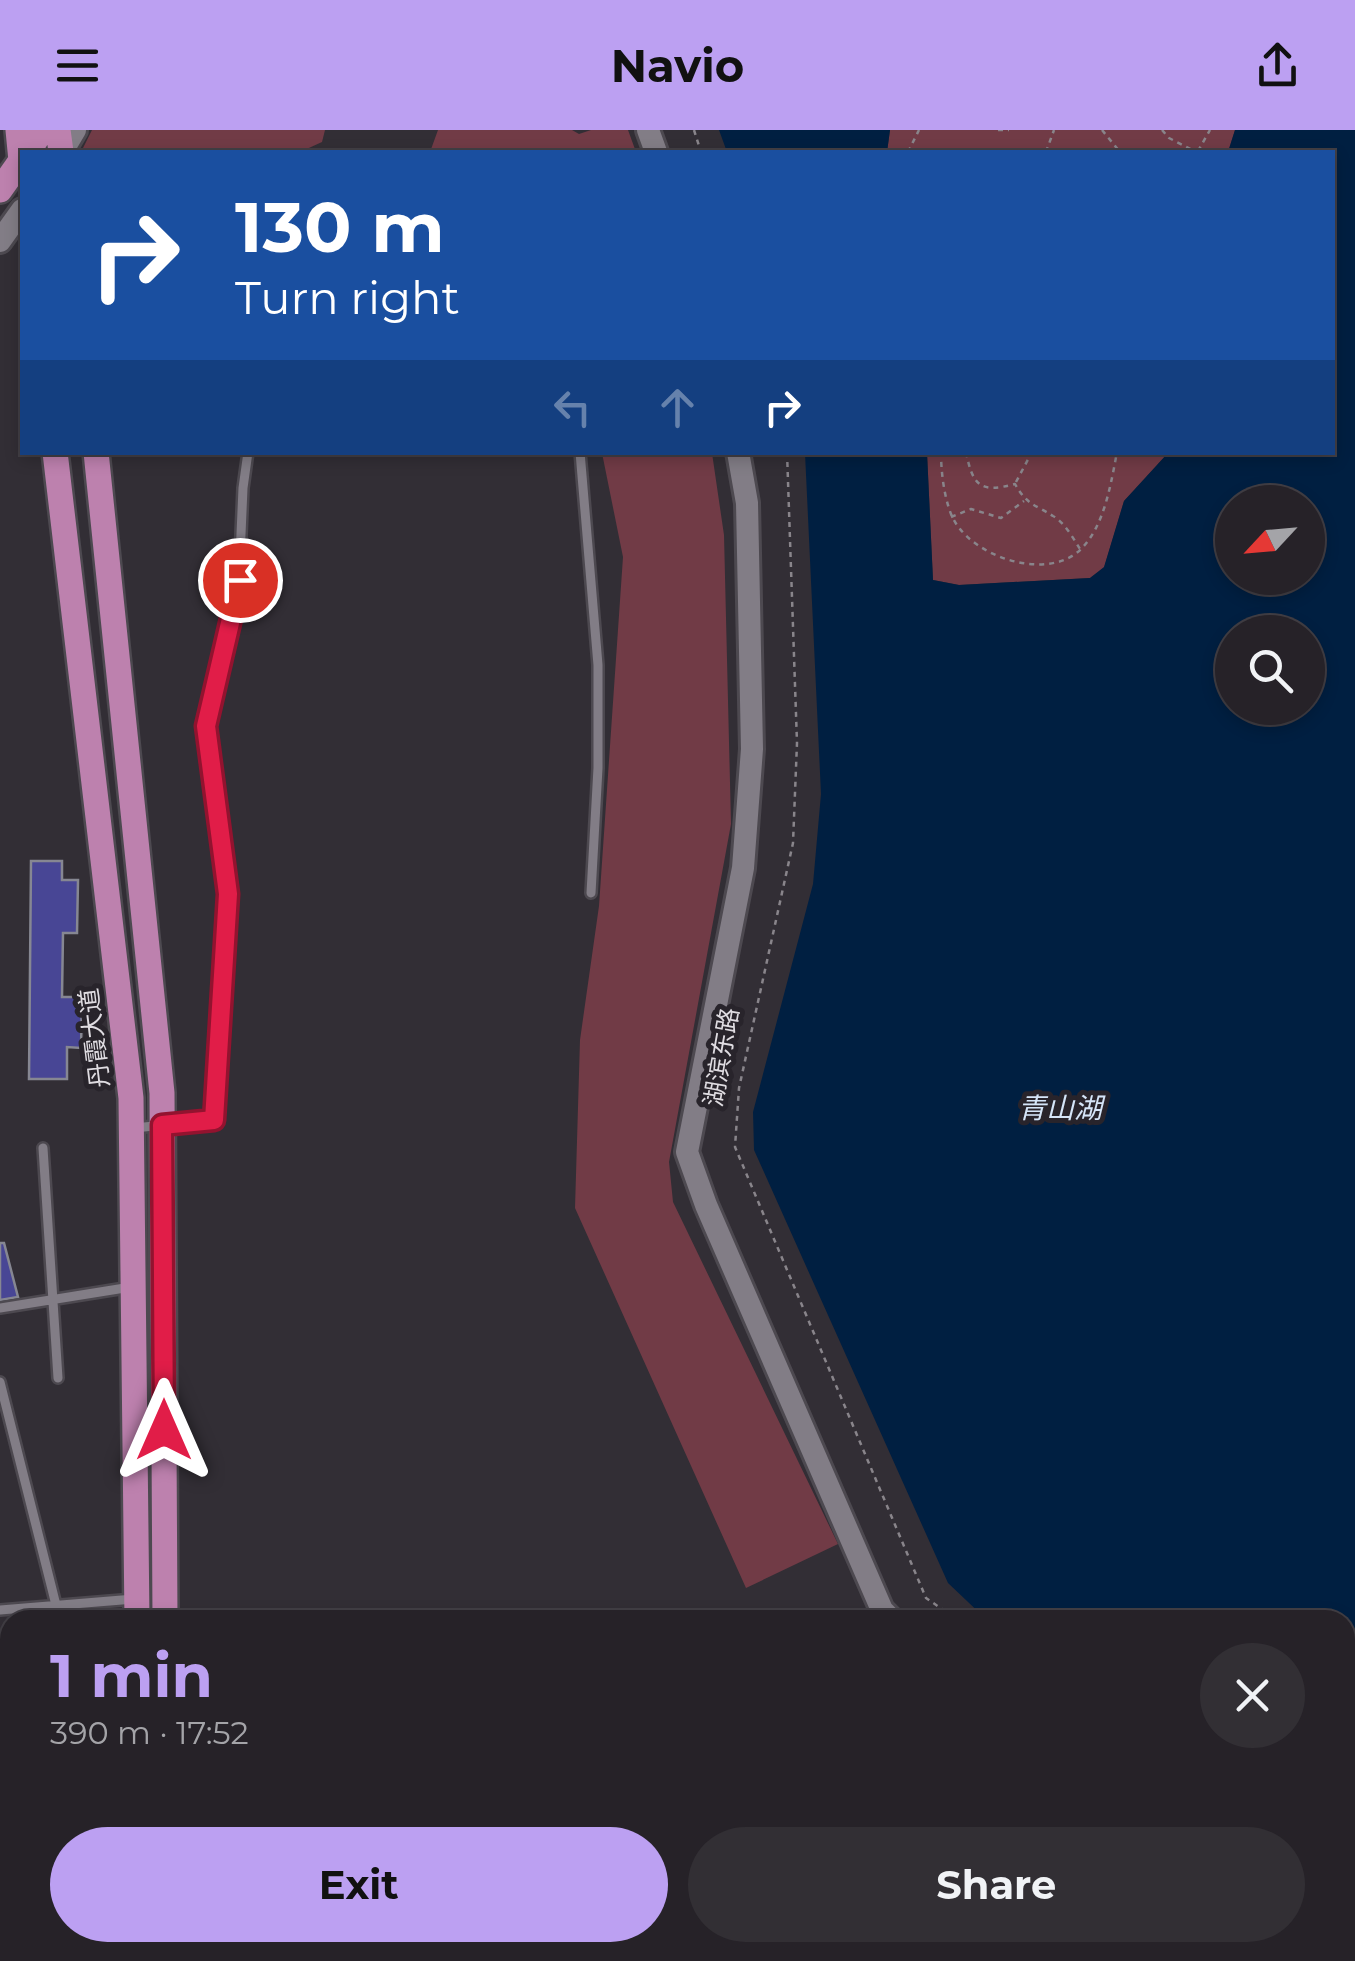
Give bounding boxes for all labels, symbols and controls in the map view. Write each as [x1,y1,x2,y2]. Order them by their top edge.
icon: menu [50,38,105,93]
text: Navio [611,38,744,93]
icon: share [1250,38,1305,93]
text: 130 m [235,184,445,270]
icon: right [70,190,200,320]
text: Turn right [235,270,460,325]
icon: left [545,380,600,435]
icon: ahead [650,380,705,435]
icon: right [755,380,810,435]
north arrow [1215,485,1325,595]
map controls [1215,485,1325,725]
pin [198,538,283,623]
icon: arrive [213,553,268,608]
button: search [1215,615,1325,725]
street label: 丹霞大道 [73,987,115,1089]
street label: 湖滨东路 [698,1005,744,1109]
water label: 青山湖 [1018,1091,1106,1125]
position arrow [112,1378,216,1482]
text: 1 min [50,1639,213,1712]
button: close [1200,1643,1305,1748]
text: 390 m · 17:52 [50,1713,249,1752]
button: Exit [50,1827,668,1942]
button: Share [688,1827,1305,1942]

